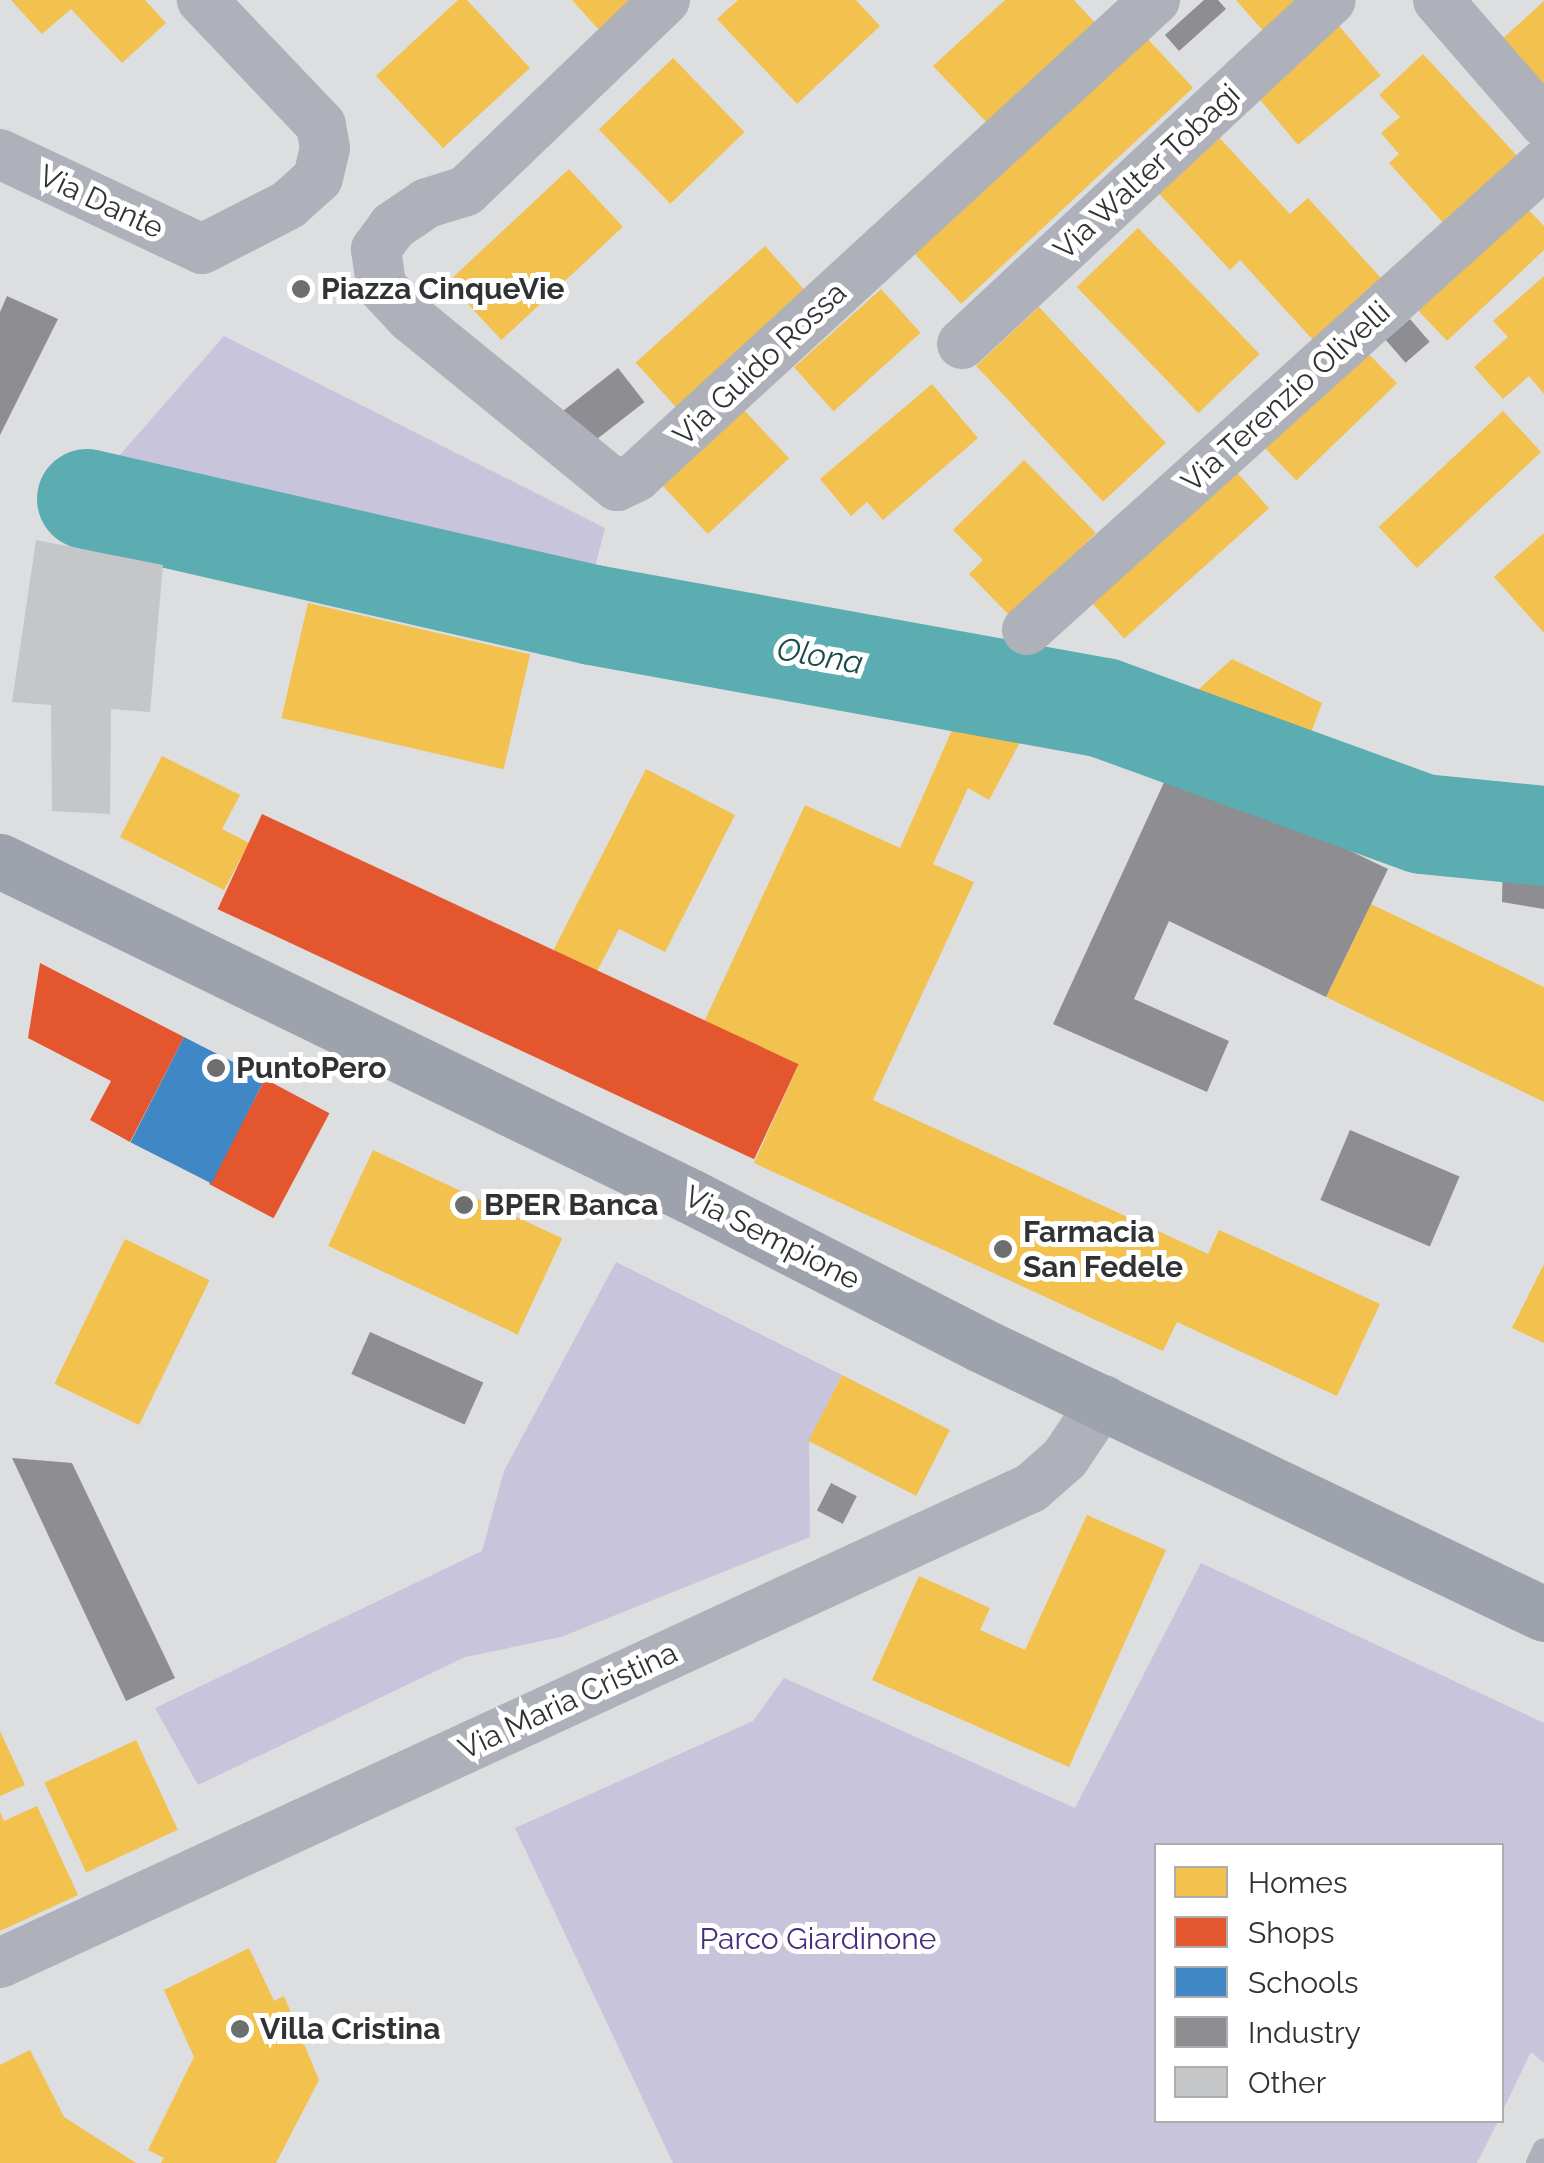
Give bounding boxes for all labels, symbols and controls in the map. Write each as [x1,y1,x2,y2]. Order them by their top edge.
street label: Via Walter Tobagi [1046,76,1248,268]
street label: Via Dante [33,158,169,246]
place label: Piazza CinqueVie [321,271,565,307]
street label: Via Guido Rossa [666,275,854,453]
marker: Piazza CinqueVie [290,278,312,300]
street label: Via Terenzio Olivelli [1174,294,1398,500]
water label: Olona [774,630,866,682]
place label: PuntoPero [236,1050,386,1086]
marker: PuntoPero [205,1057,227,1079]
street label: Via Sempione [678,1178,866,1298]
place label: BPER Banca [484,1187,658,1223]
marker: BPER Banca [453,1194,475,1216]
place label: Farmacia San Fedele [1023,1214,1183,1284]
marker: Farmacia San Fedele [992,1238,1014,1260]
street label: Via Maria Cristina [453,1635,683,1767]
legend [1154,1843,1504,2123]
text: Homes [1248,1865,1347,1900]
text: Shops [1248,1915,1335,1950]
park label: Parco Giardinone [700,1921,936,1957]
text: Schools [1248,1965,1359,2000]
place label: Villa Cristina [260,2011,440,2047]
text: Industry [1248,2015,1361,2050]
marker: Villa Cristina [229,2018,251,2040]
text: Other [1248,2065,1326,2100]

